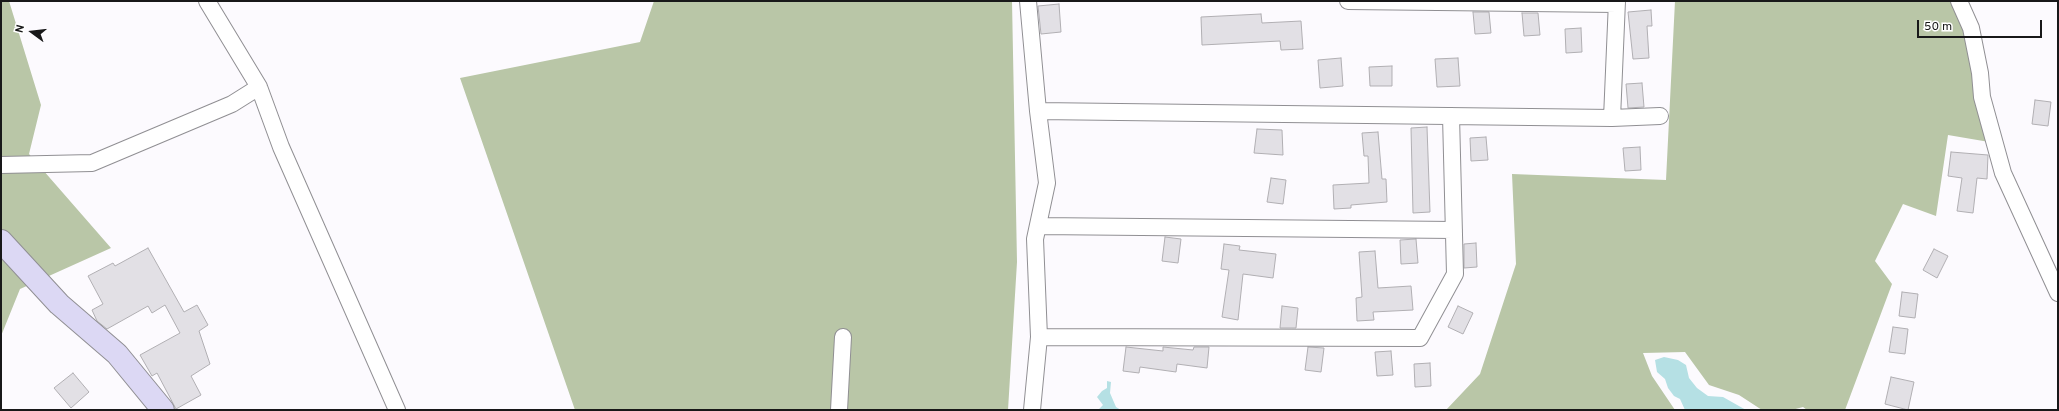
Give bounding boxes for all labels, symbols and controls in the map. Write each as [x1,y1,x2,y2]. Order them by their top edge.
north arrow [12,12,52,52]
scale bar [1919,12,2044,38]
text: 50 m [1924,19,1952,35]
text: N [13,23,28,35]

